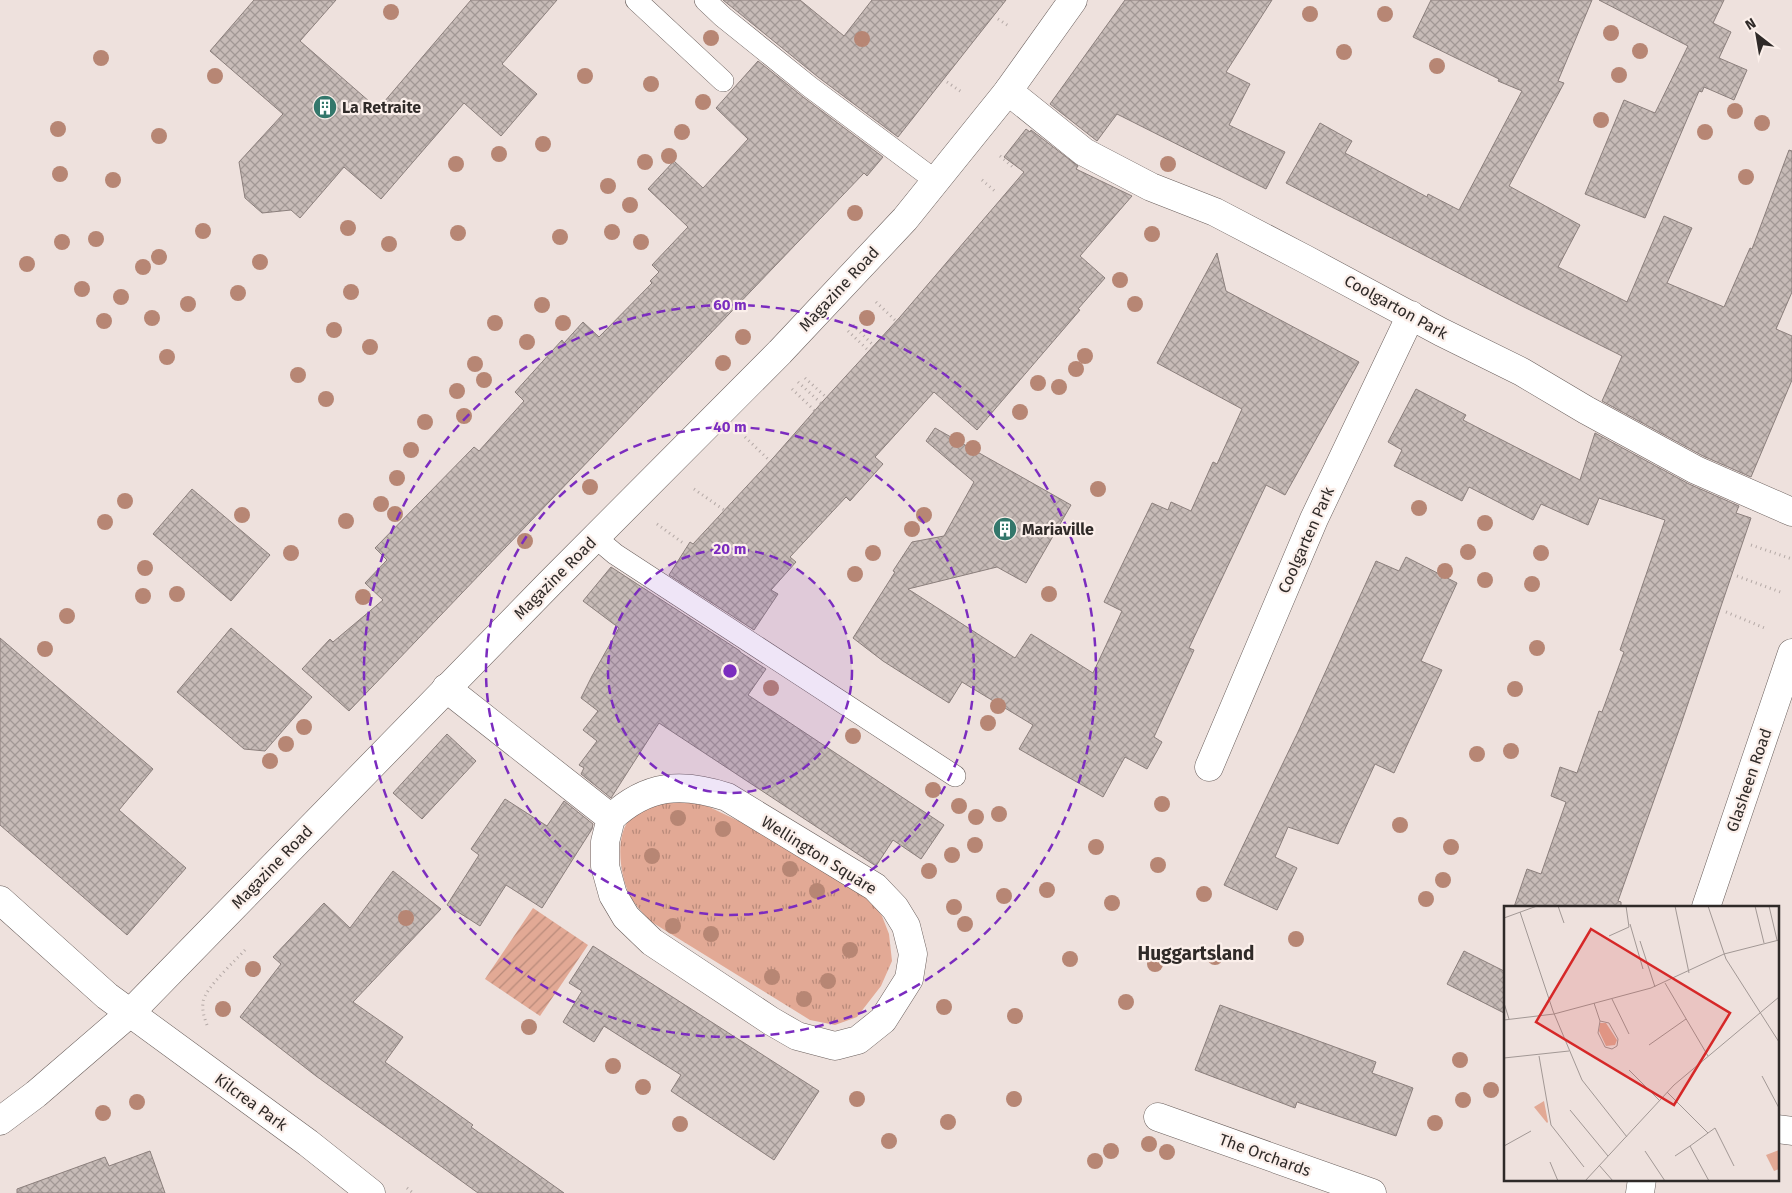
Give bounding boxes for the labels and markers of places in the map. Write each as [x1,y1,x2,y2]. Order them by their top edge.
building icon: La Retraite [312,94,338,120]
place label: La Retraite [342,98,421,117]
building icon: Mariaville [992,516,1018,542]
place label: Mariaville [1022,520,1094,539]
centre of rings [721,662,739,680]

